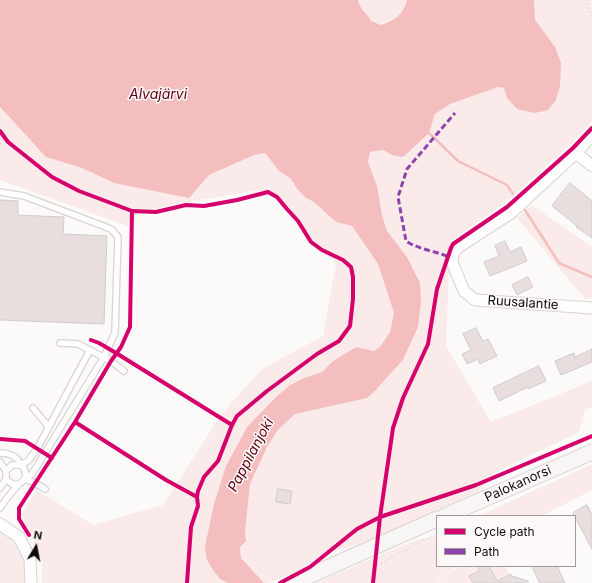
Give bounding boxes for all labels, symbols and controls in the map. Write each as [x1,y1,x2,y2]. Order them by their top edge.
water label: Alvajärvi [129,87,187,103]
street label: Ruusalantie [487,293,559,313]
water label: Pappilanjoki [225,415,277,495]
street label: Palokanorsi [482,462,554,506]
legend [436,515,576,567]
text: Cycle path [474,524,535,539]
north arrow [16,527,56,567]
text: N [33,528,43,543]
text: Path [474,544,499,559]

